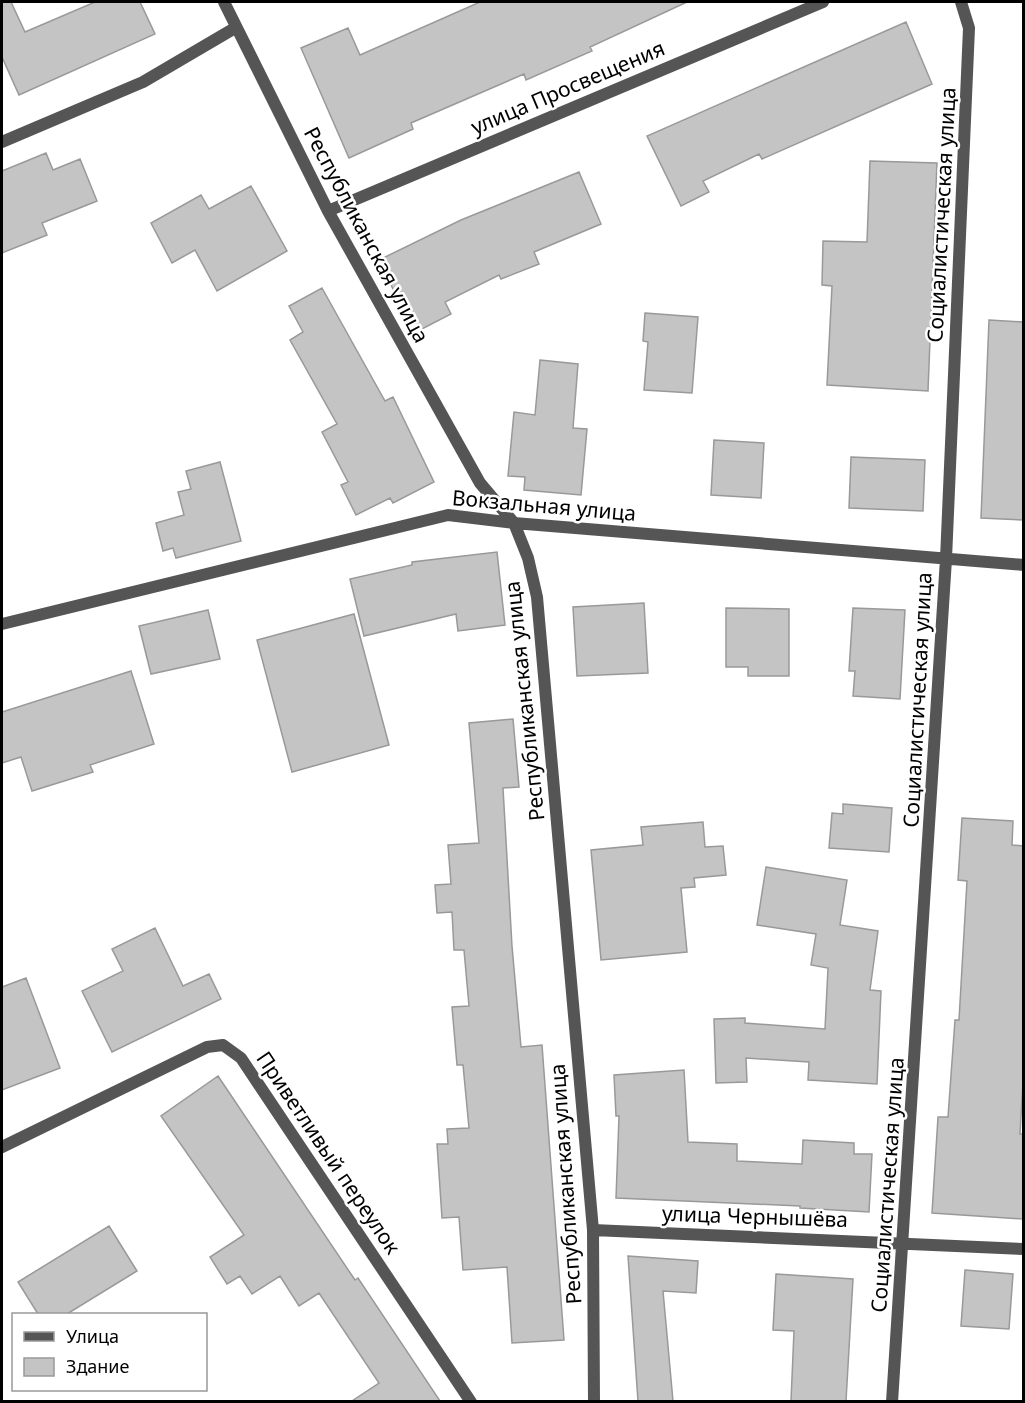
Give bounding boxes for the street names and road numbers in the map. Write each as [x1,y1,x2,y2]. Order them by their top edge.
street label: улица Просвещения [466,34,669,141]
street label: Социалистическая улица [920,86,962,343]
street label: Республиканская улица [298,122,436,347]
street label: Вокзальная улица [451,483,637,527]
street label: Социалистическая улица [896,571,938,828]
street label: Республиканская улица [497,580,551,822]
street label: Приветливый переулок [250,1046,407,1259]
street label: Социалистическая улица [864,1056,910,1314]
street label: Республиканская улица [543,1063,587,1305]
street label: улица Чернышёва [662,1199,849,1233]

